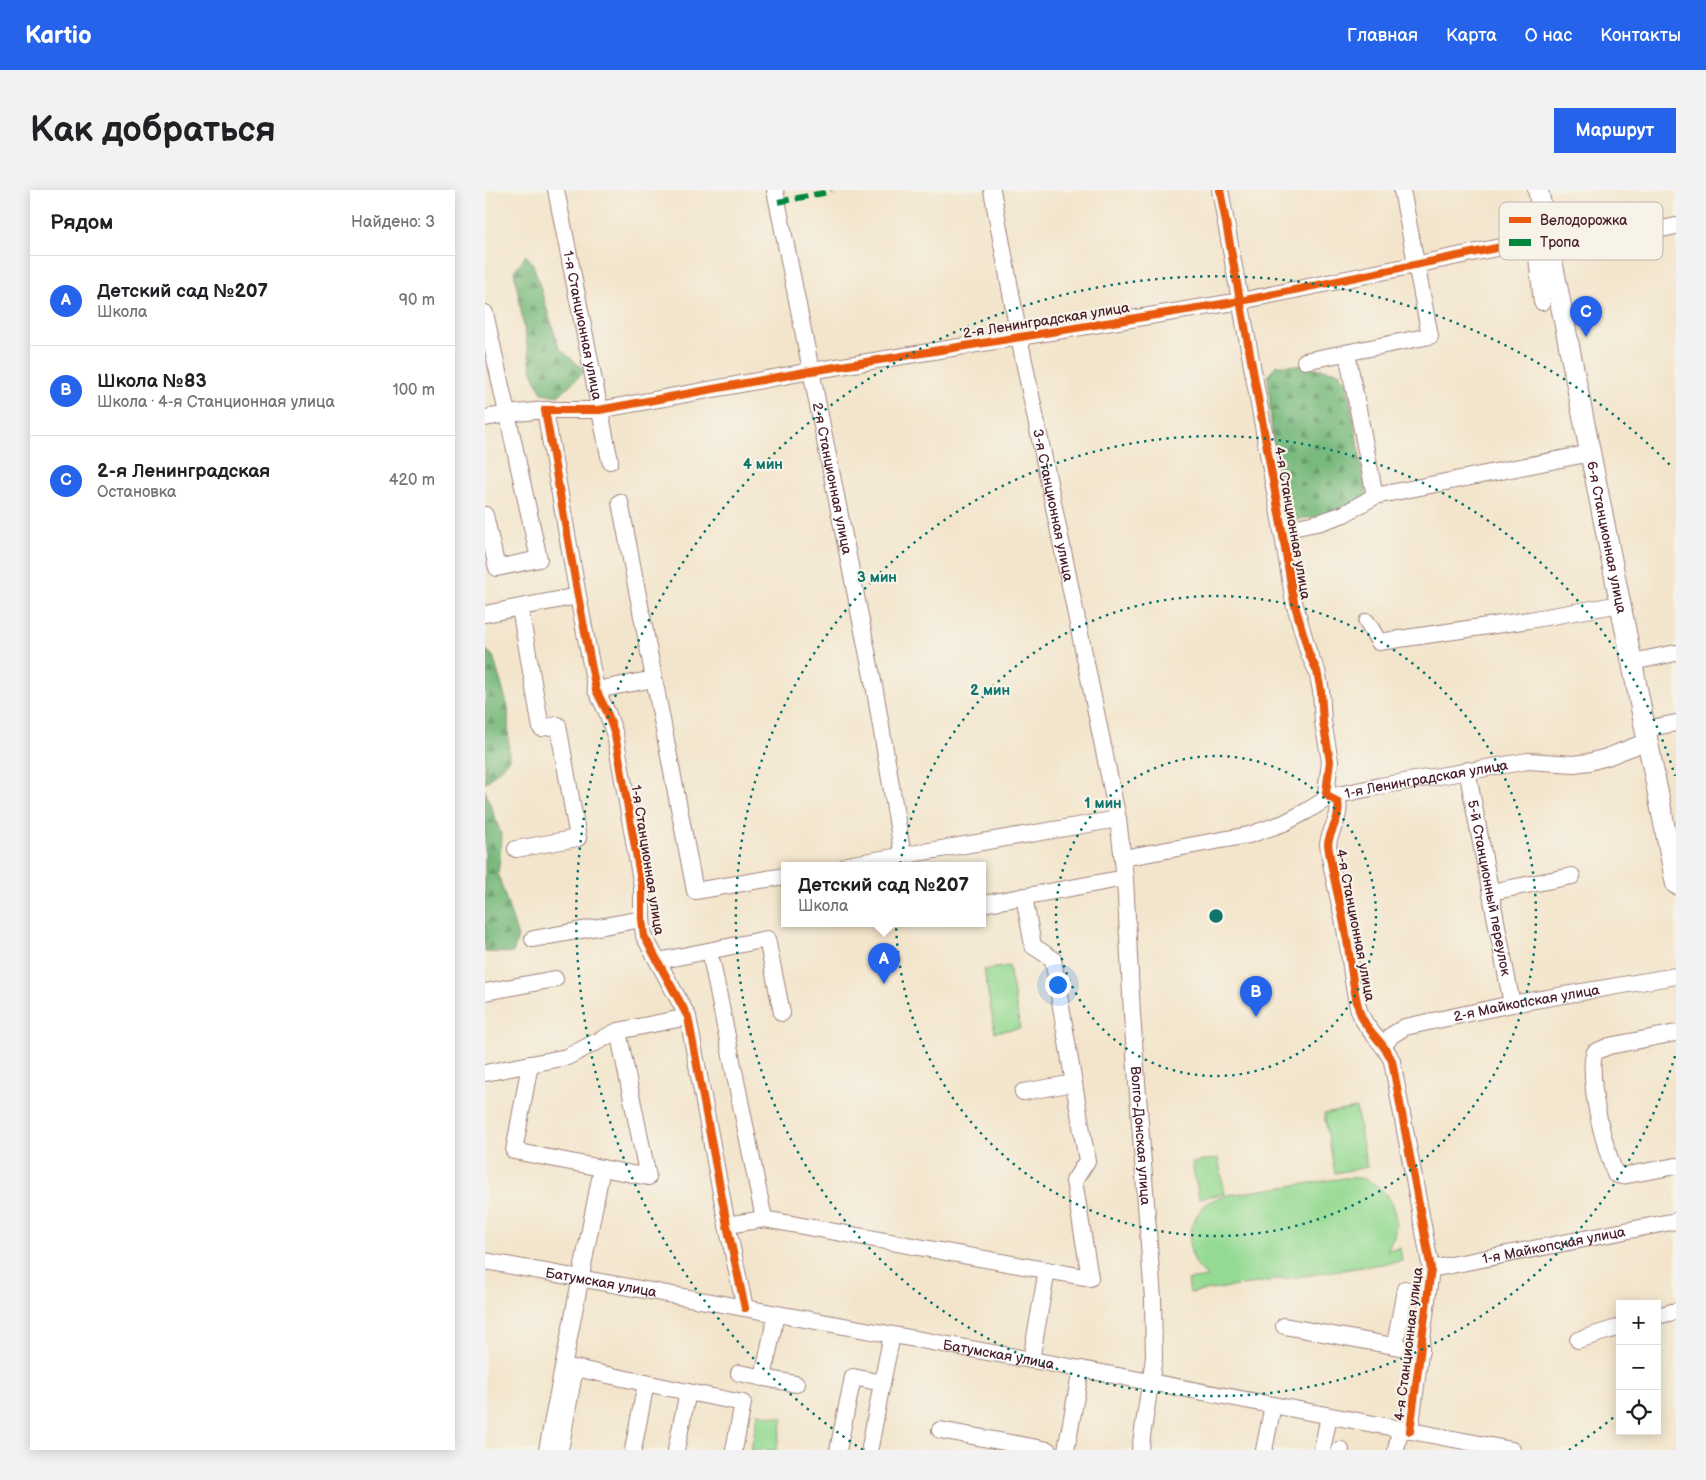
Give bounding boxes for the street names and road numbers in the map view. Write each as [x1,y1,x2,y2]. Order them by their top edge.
street label: 1-я Станционная улица [559,249,606,402]
street label: 2-я Ленинградская улица [962,299,1131,342]
street label: 2-я Станционная улица [809,401,856,557]
street label: 3-я Станционная улица [1029,427,1077,584]
street label: 4-я Станционная улица [1271,445,1314,602]
street label: 6-я Станционная улица [1583,460,1630,616]
street label: 1-я Ленинградская улица [1343,756,1510,802]
street label: 1-я Станционная улица [627,784,668,937]
street label: 5-й Станционный переулок [1464,799,1515,978]
street label: 4-я Станционная улица [1332,847,1379,1003]
street label: 2-я Майкопская улица [1452,981,1602,1025]
street label: Волго-Донская улица [1127,1065,1154,1206]
street label: 1-я Майкопская улица [1481,1223,1627,1268]
street label: Батумская улица [544,1264,659,1301]
street label: 4-я Станционная улица [1391,1265,1426,1422]
street label: Батумская улица [941,1336,1056,1373]

